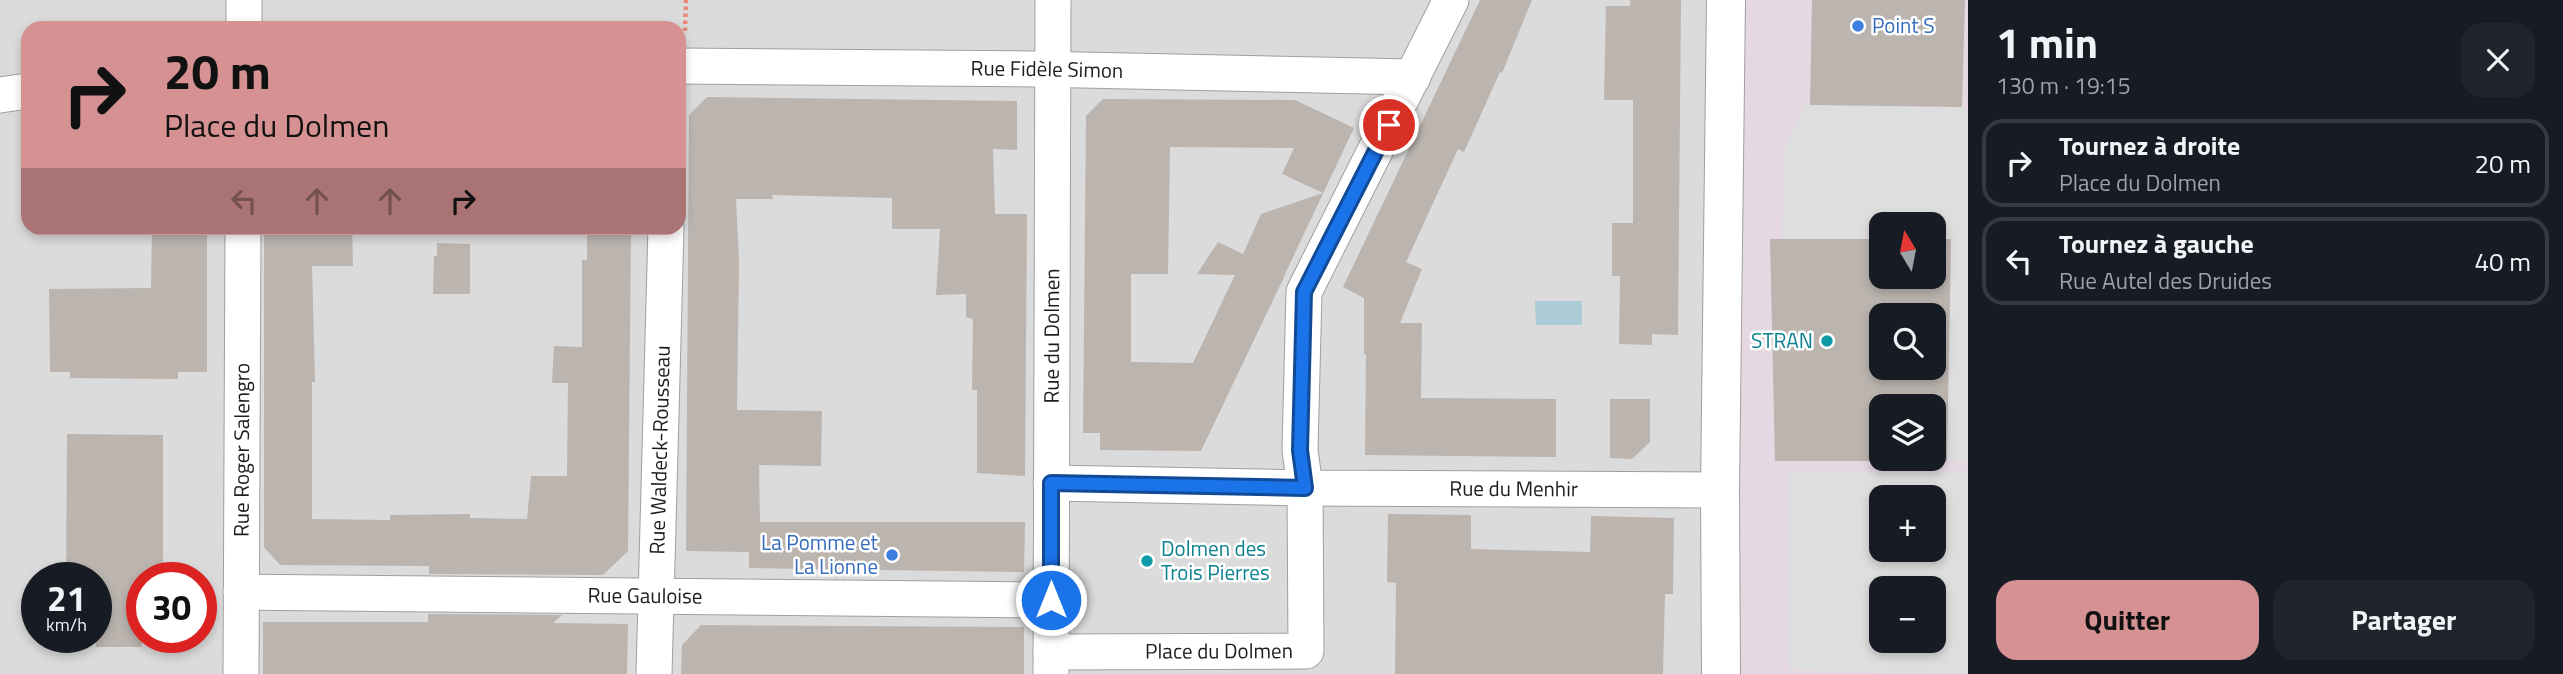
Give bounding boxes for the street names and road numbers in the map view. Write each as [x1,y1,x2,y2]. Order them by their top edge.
street label: Rue Fidèle Simon [971,51,1124,86]
street label: Rue du Dolmen [1035,268,1067,404]
street label: Rue Waldeck-Rousseau [640,345,678,555]
street label: Rue Roger Salengro [225,363,257,537]
street label: Rue du Menhir [1449,472,1578,504]
street label: Rue Gauloise [587,578,703,612]
street label: Place du Dolmen [1145,634,1293,667]

